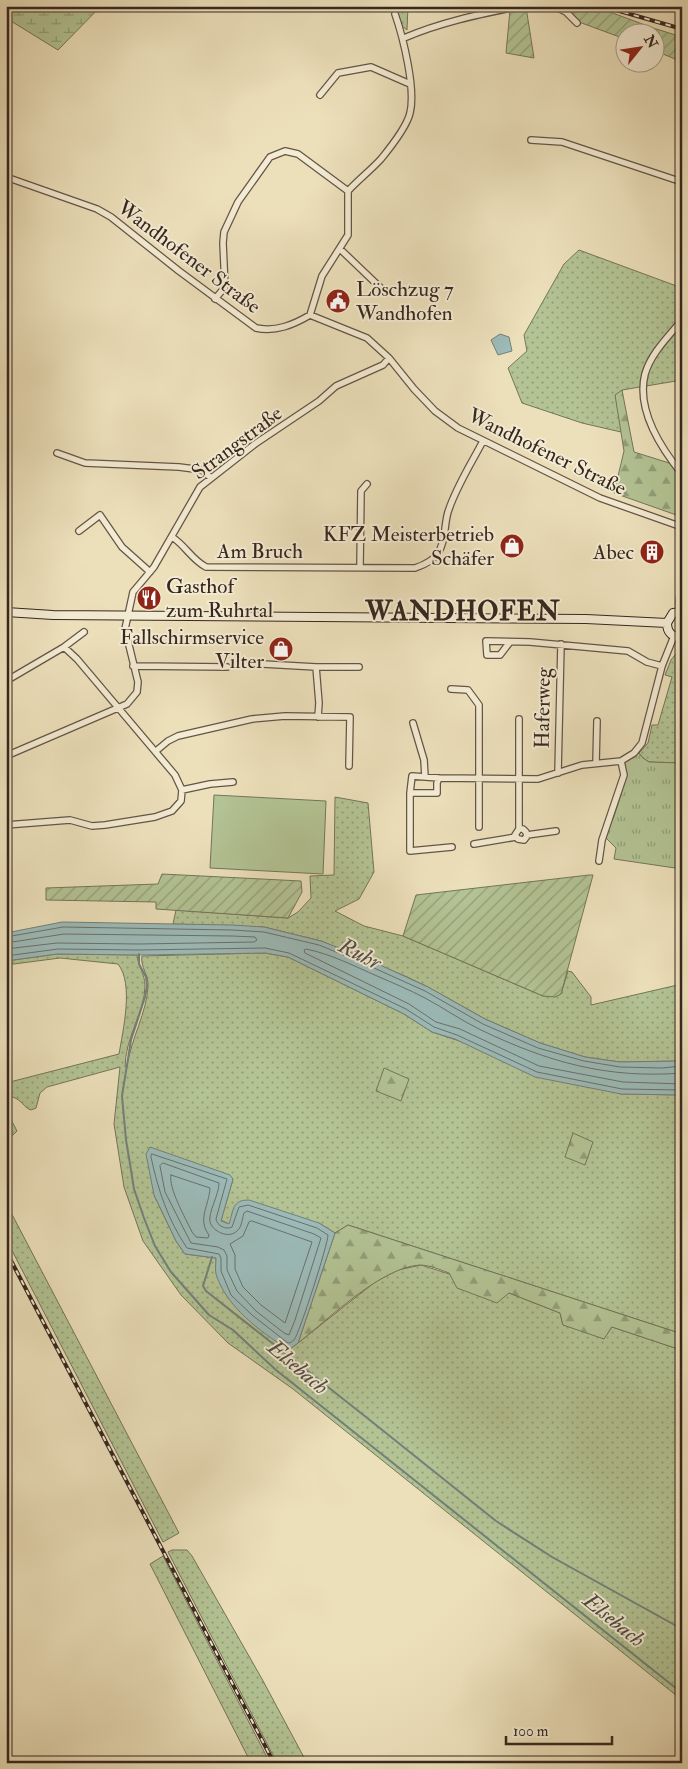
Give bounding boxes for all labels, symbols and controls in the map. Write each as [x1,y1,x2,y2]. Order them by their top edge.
north arrow [616,22,666,72]
text: N [640,31,662,52]
street label: Wandhofener Straße [111,194,266,320]
place label: Löschzug 7 Wandhofen [355,276,454,327]
public building icon: Löschzug 7 Wandhofen [325,288,351,314]
street label: Strangstraße [186,400,288,486]
street label: Wandhofener Straße [463,402,631,502]
place label: KFZ Meisterbetrieb Schäfer [323,521,494,572]
shop icon: KFZ Meisterbetrieb Schäfer [499,533,525,559]
street label: Am Bruch [216,538,303,565]
place label: Abec [592,539,635,566]
building icon: Abec [639,539,665,565]
place label: Gasthof zum Ruhrtal [166,573,274,624]
restaurant icon: Gasthof zum Ruhrtal [136,585,162,611]
district label: WANDHOFEN [364,596,561,628]
place label: Fallschirmservice Vilter [120,624,264,675]
shop icon: Fallschirmservice Vilter [268,636,294,662]
street label: Haferweg [529,667,557,749]
water label: Ruhr [333,931,388,977]
water label: Elsebach [260,1332,334,1401]
water label: Elsebach [576,1585,651,1653]
scale bar [506,1714,612,1746]
text: 100 m [513,1722,549,1741]

